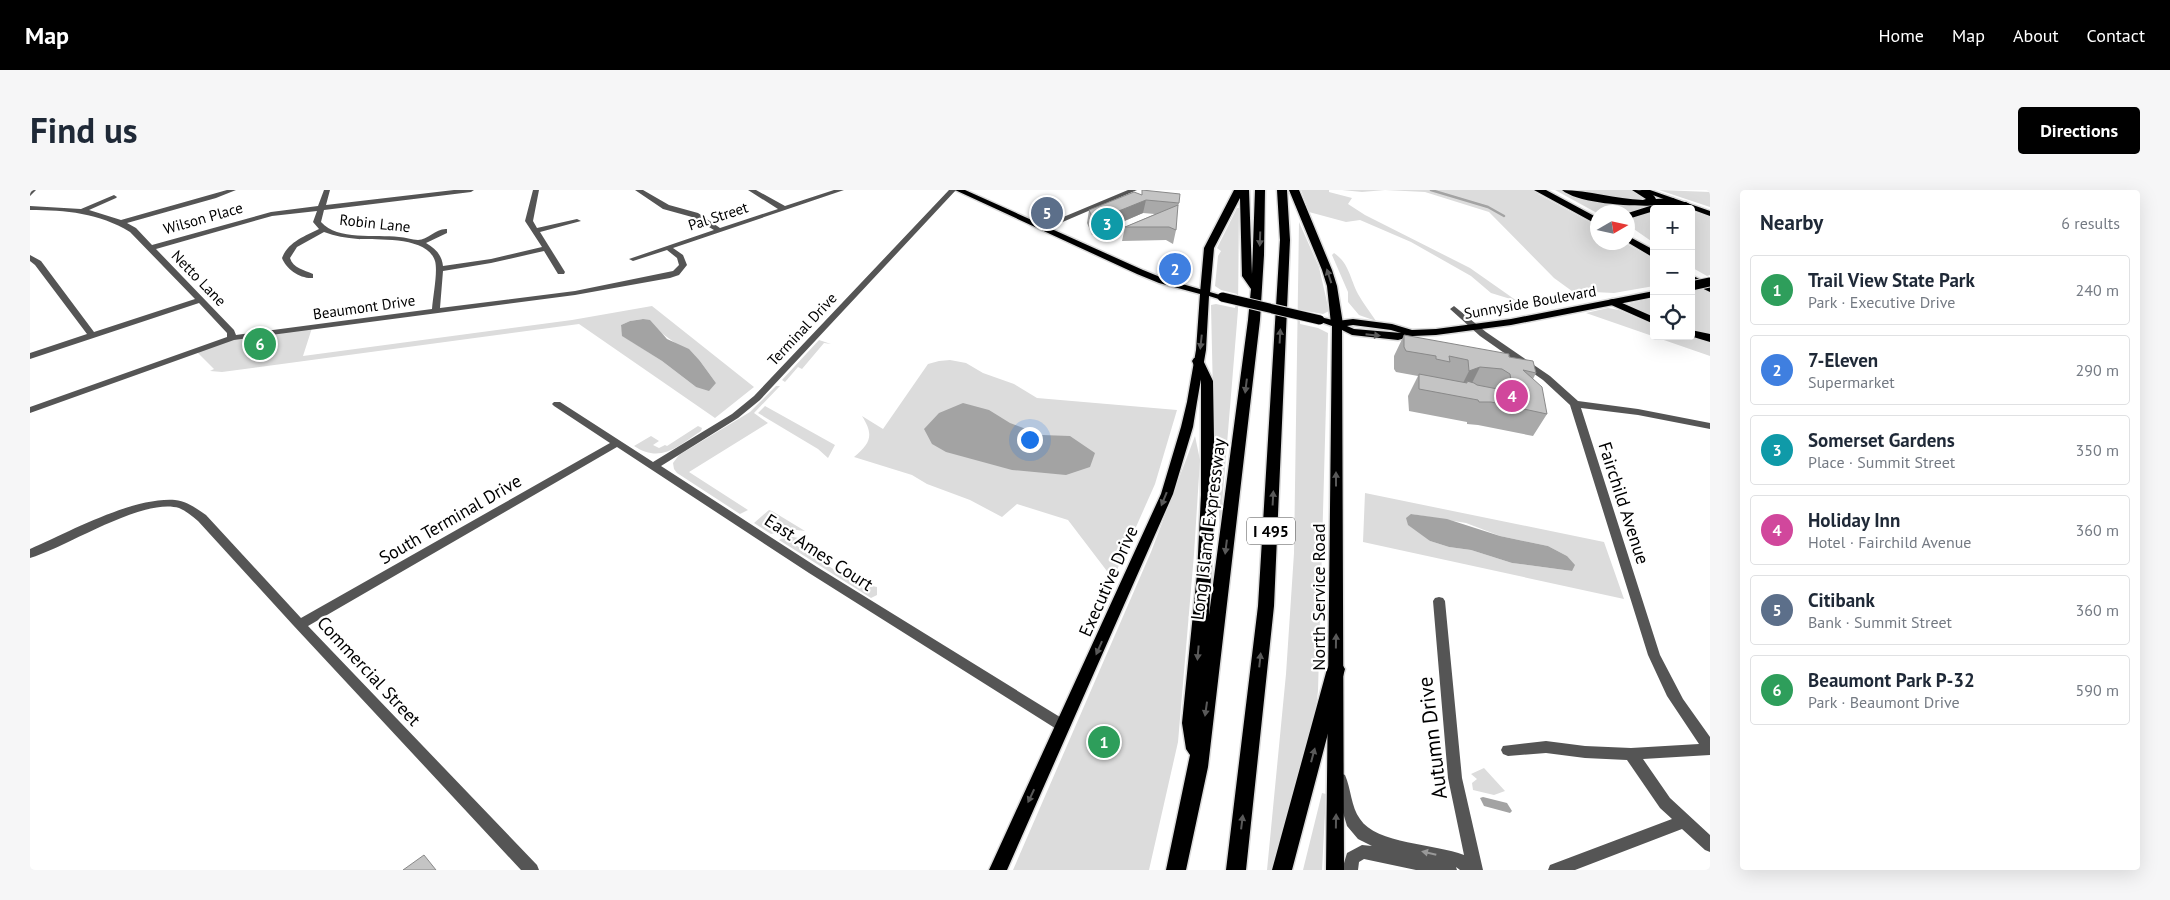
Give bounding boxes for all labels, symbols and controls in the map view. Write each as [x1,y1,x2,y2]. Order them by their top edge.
text: Map [25,20,69,51]
text: Home [1878,24,1924,47]
text: Map [1952,24,1985,47]
text: About [2013,24,2059,47]
text: Contact [2087,24,2145,47]
text: Find us [30,107,138,153]
button: Directions [2018,107,2140,154]
pin: 5 [1031,194,1063,232]
street label: Pal Street [686,197,750,235]
street label: Wilson Place [161,198,245,238]
pin: 3 [1091,205,1123,243]
north arrow [1590,205,1635,250]
map controls [1650,205,1695,340]
button: + [1650,205,1695,250]
text: Nearby [1760,209,1823,236]
street label: Robin Lane [339,210,411,236]
text: 6 results [2061,213,2120,233]
one-way arrow [1256,231,1264,247]
street label: Netto Lane [168,246,230,310]
pin: 2 [1159,250,1191,288]
button: − [1650,250,1695,295]
one-way arrow [1324,268,1332,283]
text: Trail View State Park [1808,268,1975,292]
text: 1 [1772,280,1782,300]
text: 240 m [2076,280,2119,300]
street label: Sunnyside Boulevard [1462,281,1598,323]
street label: Terminal Drive [763,289,841,369]
street label: Beaumont Drive [312,290,416,324]
text: Park · Executive Drive [1808,292,1956,312]
button: locate [1650,295,1695,340]
pin: 6 [244,325,276,363]
one-way arrow [1277,328,1285,344]
one-way arrow [1366,331,1382,339]
one-way arrow [1197,334,1205,350]
text: 7-Eleven [1808,348,1878,372]
text: 2 [1772,360,1782,380]
text: 290 m [2076,360,2119,380]
text: Supermarket [1808,372,1895,392]
pin: 4 [1496,377,1528,415]
one-way arrow [1242,378,1250,394]
your location [1017,427,1043,453]
text: Somerset Gardens [1808,428,1955,452]
street label: Long Island Expressway [1185,436,1231,621]
street label: Fairchild Avenue [1593,439,1655,567]
text: 3 [1772,440,1782,460]
text: 350 m [2076,440,2119,460]
text: Place · Summit Street [1808,452,1955,472]
street label: South Terminal Drive [375,469,525,569]
one-way arrow [1332,471,1340,487]
one-way arrow [1269,490,1277,506]
one-way arrow [1160,492,1168,506]
street label: East Ames Court [760,508,878,596]
text: Holiday Inn [1808,508,1900,532]
road number: I 495 [1247,518,1295,544]
text: 4 [1772,520,1782,540]
text: 360 m [2076,520,2119,540]
street label: Executive Drive [1073,522,1143,640]
street label: North Service Road [1307,523,1330,671]
text: Hotel · Fairchild Avenue [1808,532,1971,552]
one-way arrow [1221,540,1229,556]
text: Citibank [1808,588,1875,612]
text: 5 [1772,600,1782,620]
text: 360 m [2076,600,2119,620]
street label: Commercial Street [312,611,426,731]
text: Bank · Summit Street [1808,612,1952,632]
one-way arrow [1332,633,1340,649]
one-way arrow [1094,641,1102,655]
one-way arrow [1194,645,1202,661]
one-way arrow [1256,652,1264,668]
text: Beaumont Park P-32 [1808,668,1975,692]
street label: Autumn Drive [1411,675,1453,801]
text: 6 [1772,680,1782,700]
text: 590 m [2076,680,2119,700]
text: Park · Beaumont Drive [1808,692,1960,712]
one-way arrow [1202,701,1210,717]
pin: 1 [1088,723,1120,761]
one-way arrow [1309,748,1317,763]
one-way arrow [1027,789,1035,803]
one-way arrow [1238,813,1246,829]
one-way arrow [1332,813,1340,829]
one-way arrow [1422,849,1437,857]

